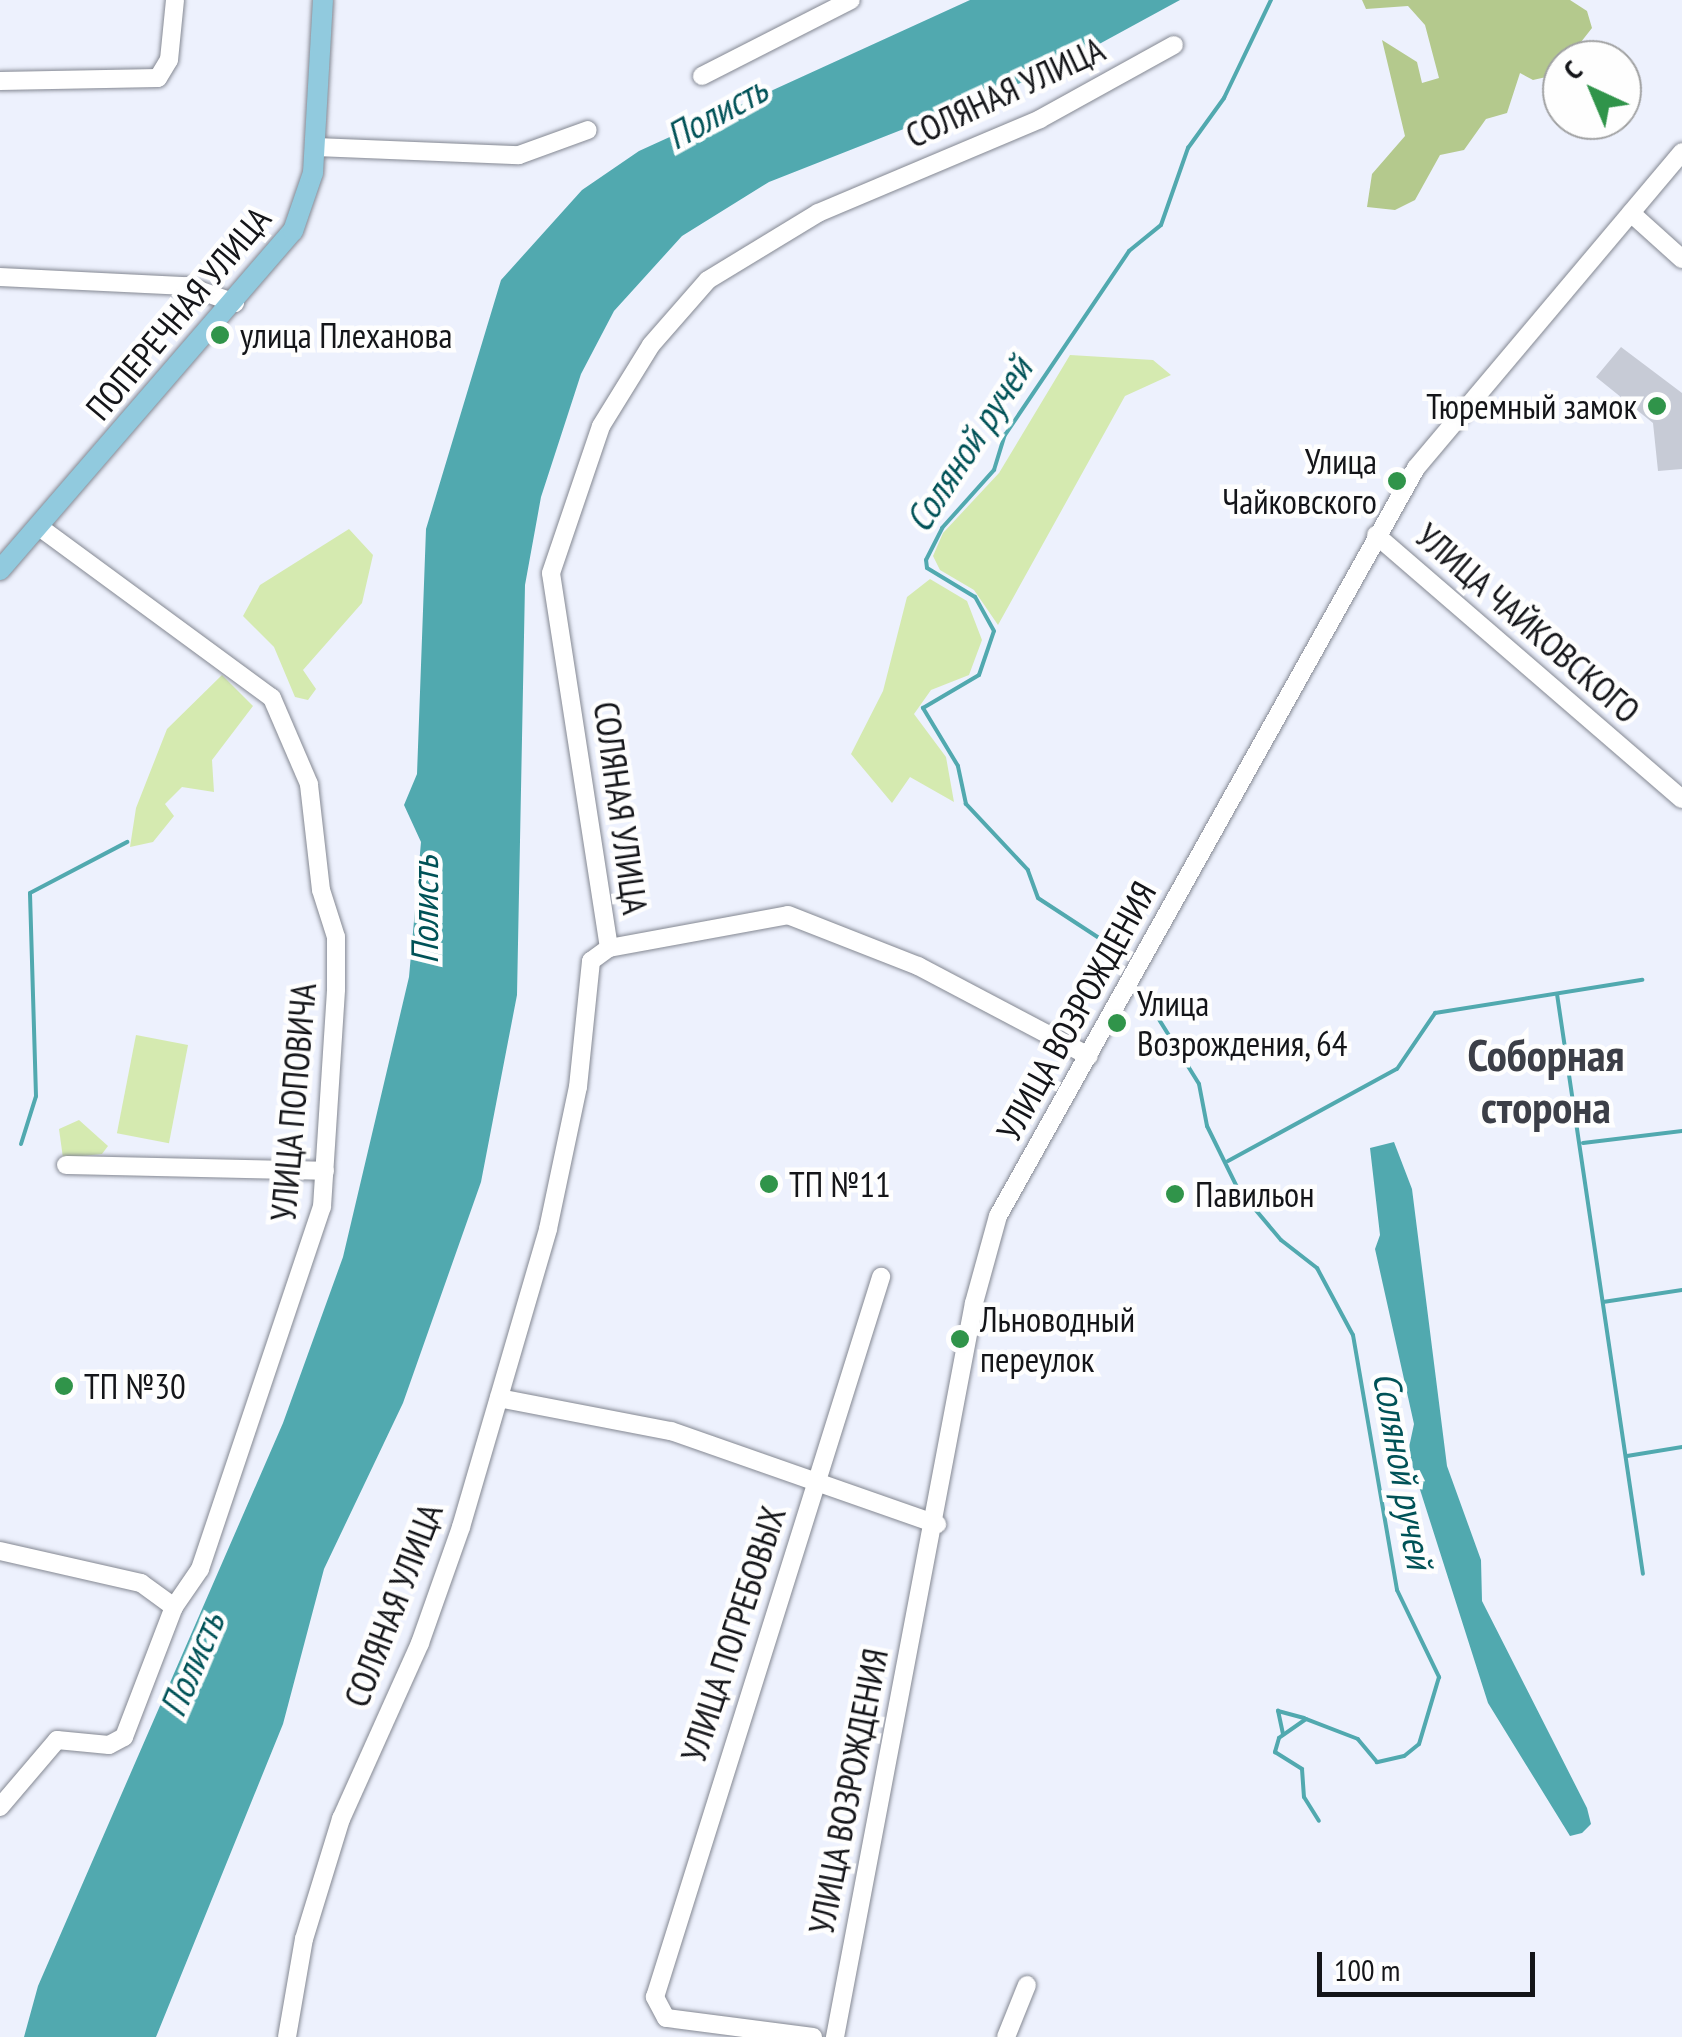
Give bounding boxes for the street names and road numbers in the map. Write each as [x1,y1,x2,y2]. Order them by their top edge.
street label: СОЛЯНАЯ УЛИЦА [899,28,1111,156]
street label: ПОПЕРЕЧНАЯ УЛИЦА [77,198,279,428]
street label: УЛИЦА ЧАЙКОВСКОГО [1407,514,1649,732]
street label: СОЛЯНАЯ УЛИЦА [585,699,657,917]
street label: УЛИЦА ВОЗРОЖДЕНИЯ [987,874,1165,1148]
street label: УЛИЦА ПОПОВИЧА [262,981,324,1223]
street label: СОЛЯНАЯ УЛИЦА [335,1497,451,1713]
street label: УЛИЦА ПОГРЕБОВЫХ [672,1501,794,1767]
street label: УЛИЦА ВОЗРОЖДЕНИЯ [800,1644,896,1938]

